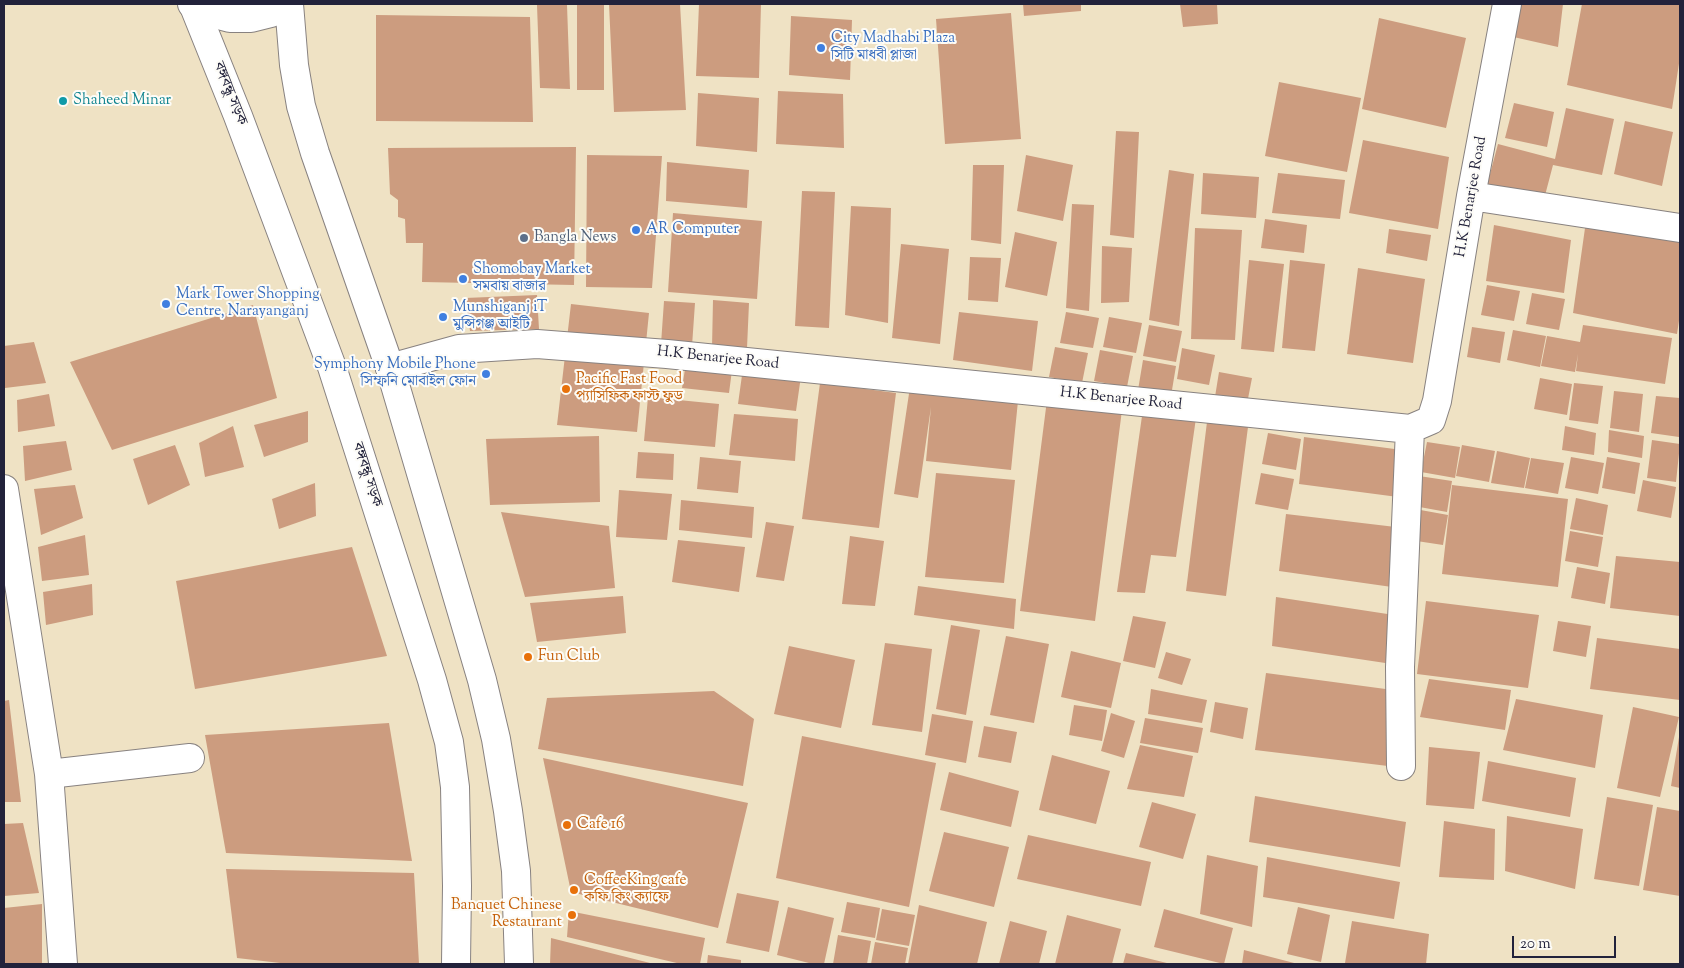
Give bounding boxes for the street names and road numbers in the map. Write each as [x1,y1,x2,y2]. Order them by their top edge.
street label: বঙ্গবন্ধু সড়ক [208,60,250,128]
street label: H.K Benarjee Road [1453,135,1491,259]
street label: H.K Benarjee Road [656,344,780,374]
street label: H.K Benarjee Road [1059,385,1183,415]
street label: বঙ্গবন্ধু সড়ক [347,440,385,510]

